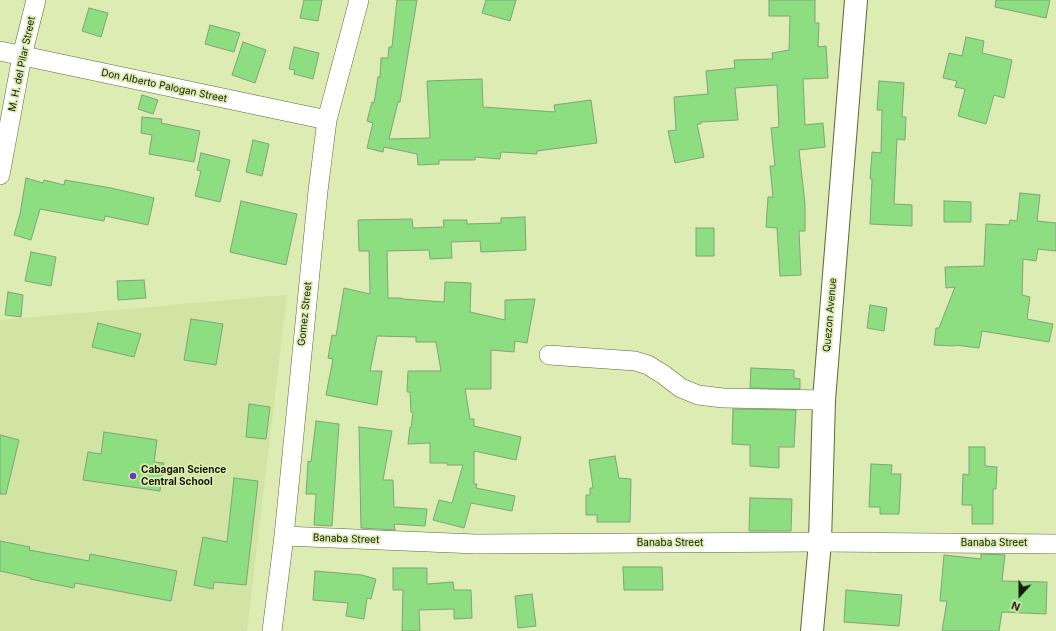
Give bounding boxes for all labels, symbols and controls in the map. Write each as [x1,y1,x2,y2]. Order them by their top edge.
street label: M. H. del Pilar Street [6,15,38,113]
street label: Don Alberto Palogan Street [100,67,228,105]
street label: Quezon Avenue [821,277,839,353]
street label: Gomez Street [296,281,314,347]
place label: Cabagan Science Central School [141,464,226,488]
marker: Cabagan Science Central School [128,471,138,481]
street label: Banaba Street [313,532,379,546]
street label: Banaba Street [637,537,703,549]
street label: Banaba Street [961,537,1027,549]
north arrow [1000,575,1040,615]
text: N [1009,598,1022,614]

